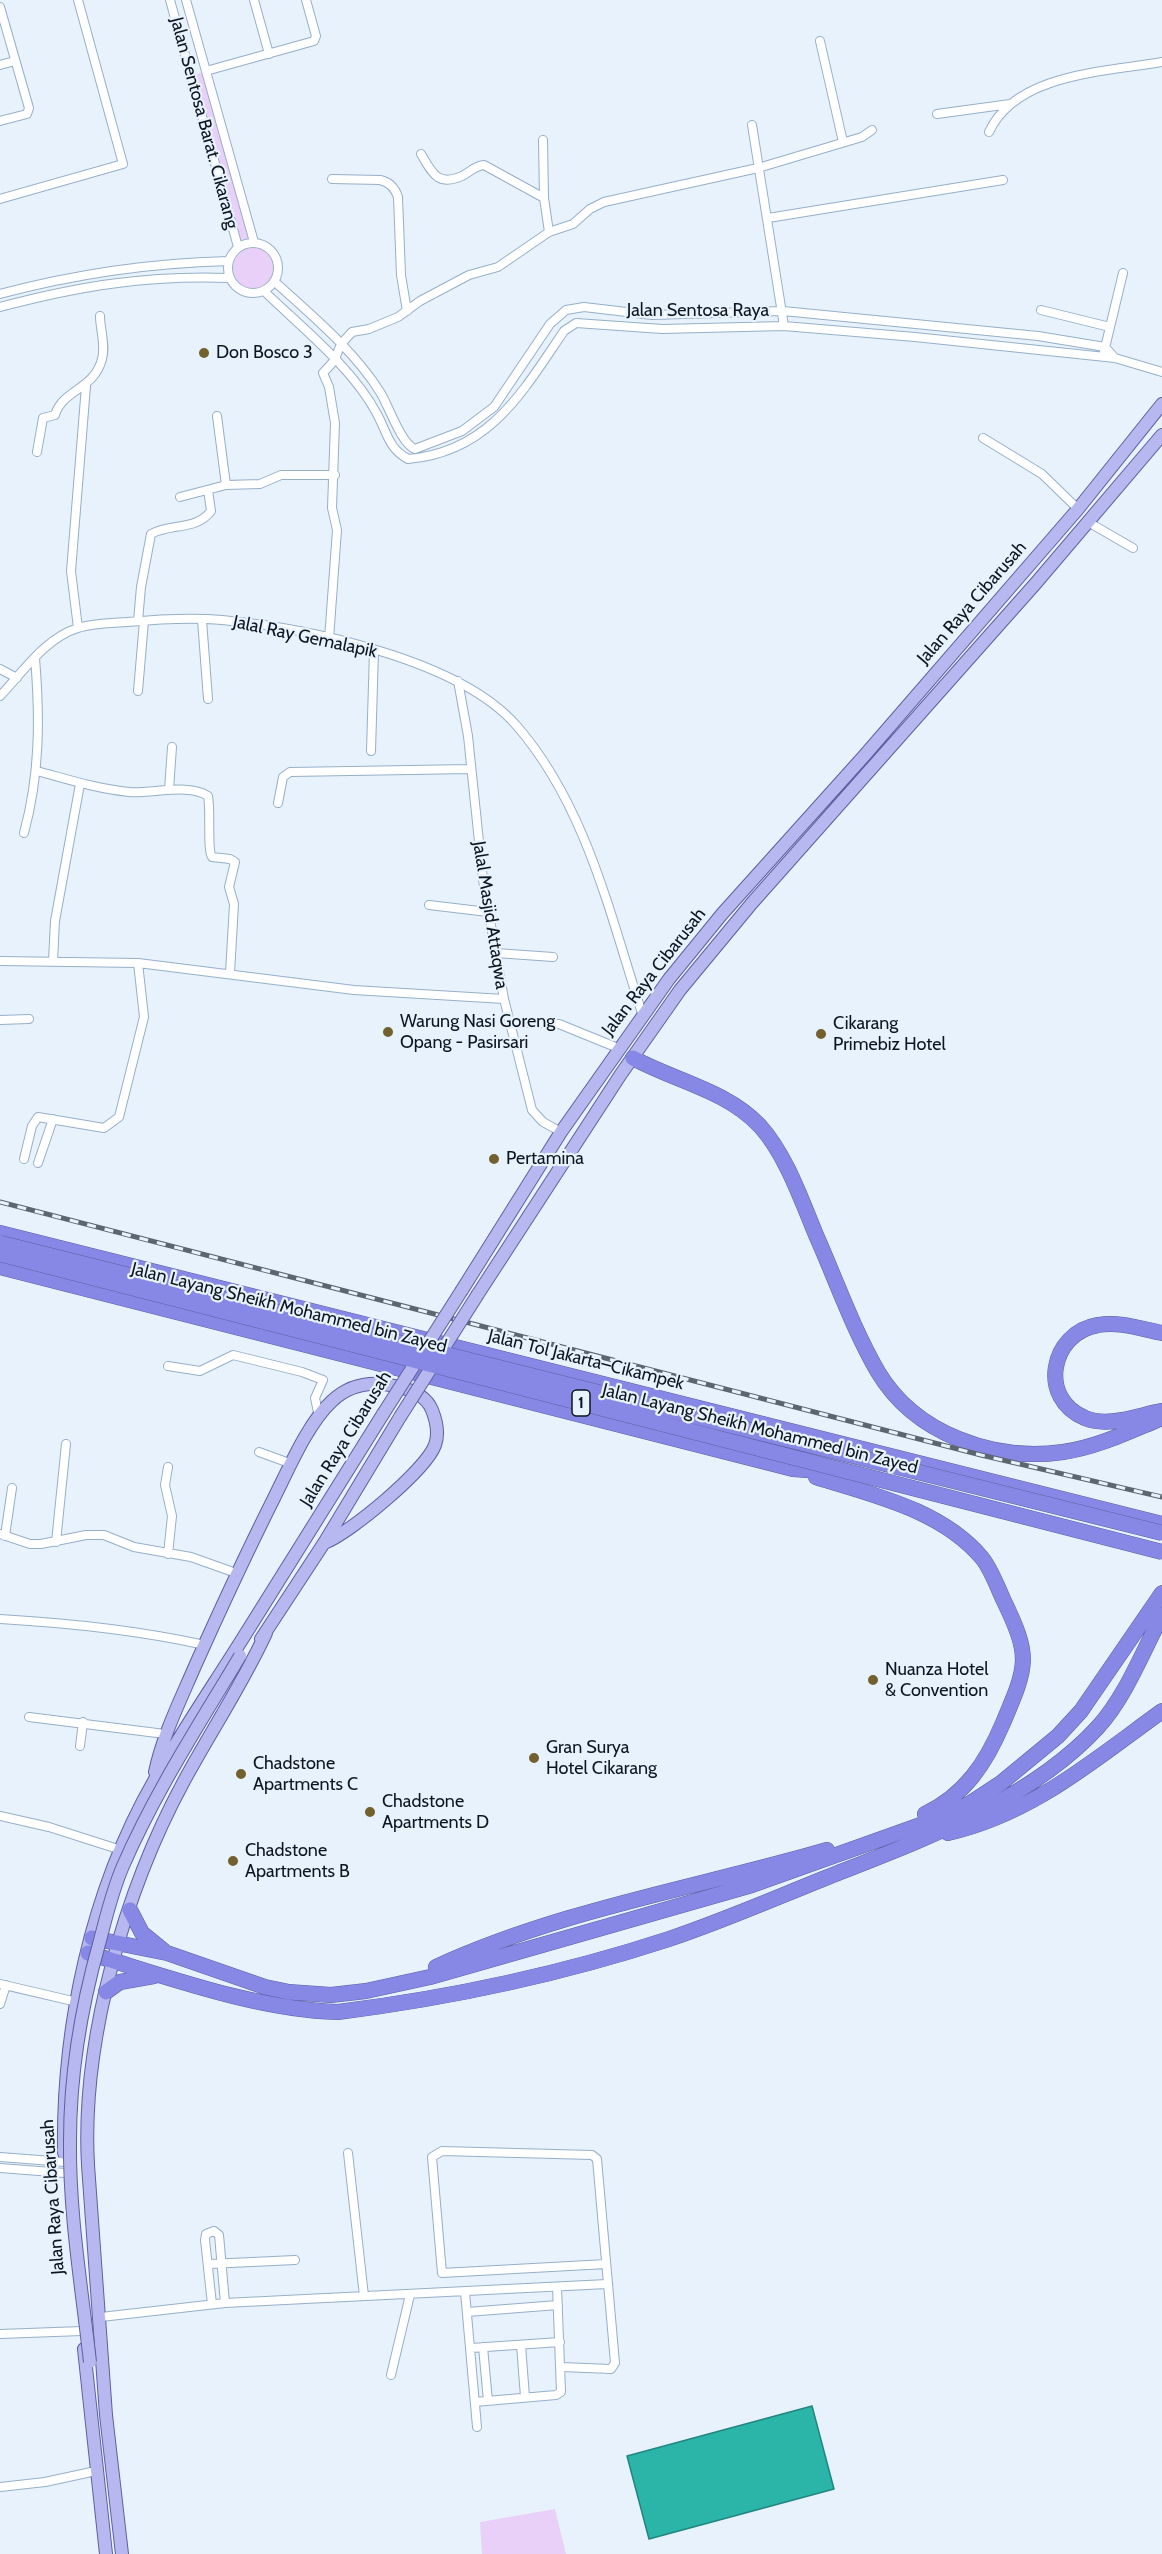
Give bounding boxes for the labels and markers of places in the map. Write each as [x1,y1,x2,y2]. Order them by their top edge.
place label: Don Bosco 3 [216,342,313,364]
marker: Don Bosco 3 [197,346,211,360]
place label: Warung Nasi Goreng Opang - Pasirsari [400,1011,555,1054]
place label: Cikarang Primebiz Hotel [833,1013,946,1056]
marker: Warung Nasi Goreng Opang - Pasirsari [381,1025,395,1039]
marker: Cikarang Primebiz Hotel [814,1027,828,1041]
place label: Pertamina [506,1148,584,1170]
marker: Pertamina [487,1152,501,1166]
place label: Nuanza Hotel & Convention [885,1659,988,1702]
marker: Nuanza Hotel & Convention [866,1673,880,1687]
place label: Gran Surya Hotel Cikarang [546,1737,657,1780]
marker: Gran Surya Hotel Cikarang [527,1751,541,1765]
place label: Chadstone Apartments C [253,1753,358,1796]
marker: Chadstone Apartments C [234,1767,248,1781]
place label: Chadstone Apartments D [382,1791,489,1834]
marker: Chadstone Apartments D [363,1805,377,1819]
place label: Chadstone Apartments B [245,1840,350,1882]
marker: Chadstone Apartments B [226,1854,240,1868]

